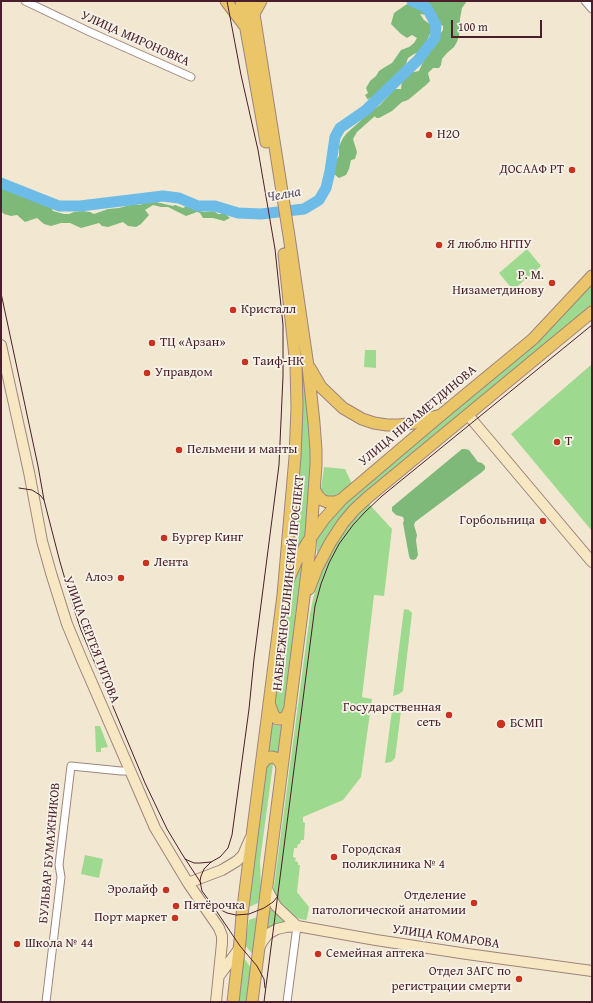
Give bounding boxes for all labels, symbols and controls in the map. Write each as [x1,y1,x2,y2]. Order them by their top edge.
street label: УЛИЦА МИРОНОВКА [78,8,192,70]
scale bar [453,12,544,38]
text: 100 m [458,18,488,35]
place label: H2O [437,127,460,143]
marker: H2O [424,130,434,140]
place label: ДОСААФ РТ [499,162,564,178]
marker: ДОСААФ РТ [567,165,577,175]
water label: Челна [266,184,302,206]
place label: Я люблю НГПУ [447,237,531,253]
marker: Я люблю НГПУ [434,240,444,250]
place label: Р. М. Низаметдинову [452,268,544,299]
marker: Р. М. Низаметдинову [547,278,557,288]
place label: Кристалл [241,302,296,318]
marker: Кристалл [228,305,238,315]
place label: ТЦ «Арзан» [160,335,226,351]
marker: ТЦ «Арзан» [147,338,157,348]
place label: Таиф-НК [253,354,304,370]
marker: Таиф-НК [240,357,250,367]
street label: УЛИЦА НИЗАМЕТДИНОВА [356,362,480,470]
place label: Управдом [155,365,213,381]
marker: Управдом [142,368,152,378]
place label: Т [565,434,572,450]
marker: Т [552,437,562,447]
place label: Пельмени и манты [187,442,297,458]
marker: Пельмени и манты [174,445,184,455]
street label: НАБЕРЕЖНОЧЕЛНИНСКИЙ ПРОСПЕКТ [270,474,308,692]
place label: Горбольница [460,513,535,529]
marker: Горбольница [538,516,548,526]
place label: Бургер Кинг [172,530,243,546]
marker: Бургер Кинг [159,533,169,543]
place label: Лента [154,555,188,571]
marker: Лента [141,558,151,568]
place label: Алоэ [85,570,113,586]
marker: Алоэ [116,573,126,583]
street label: УЛИЦА СЕРГЕЯ ТИТОВА [60,574,122,706]
place label: Государственная сеть [343,700,441,731]
marker: Государственная сеть [444,710,454,720]
place label: БСМП [510,716,543,732]
marker: БСМП [495,718,507,730]
street label: БУЛЬВАР БУМАЖНИКОВ [36,782,64,924]
place label: Городская поликлиника № 4 [342,842,445,873]
marker: Городская поликлиника № 4 [329,852,339,862]
place label: Эролайф [107,882,158,898]
marker: Эролайф [161,885,171,895]
place label: Отделение патологической анатомии [312,888,466,919]
place label: Пятёрочка [184,898,245,914]
marker: Отделение патологической анатомии [469,898,479,908]
marker: Пятёрочка [171,901,181,911]
place label: Порт маркет [94,910,167,926]
marker: Порт маркет [170,913,180,923]
street label: УЛИЦА КОМАРОВА [391,922,501,952]
place label: Школа № 44 [25,936,93,952]
marker: Школа № 44 [12,939,22,949]
place label: Семейная аптека [326,946,424,962]
marker: Семейная аптека [313,949,323,959]
place label: Отдел ЗАГС по регистрации смерти [392,964,511,995]
marker: Отдел ЗАГС по регистрации смерти [514,974,524,984]

